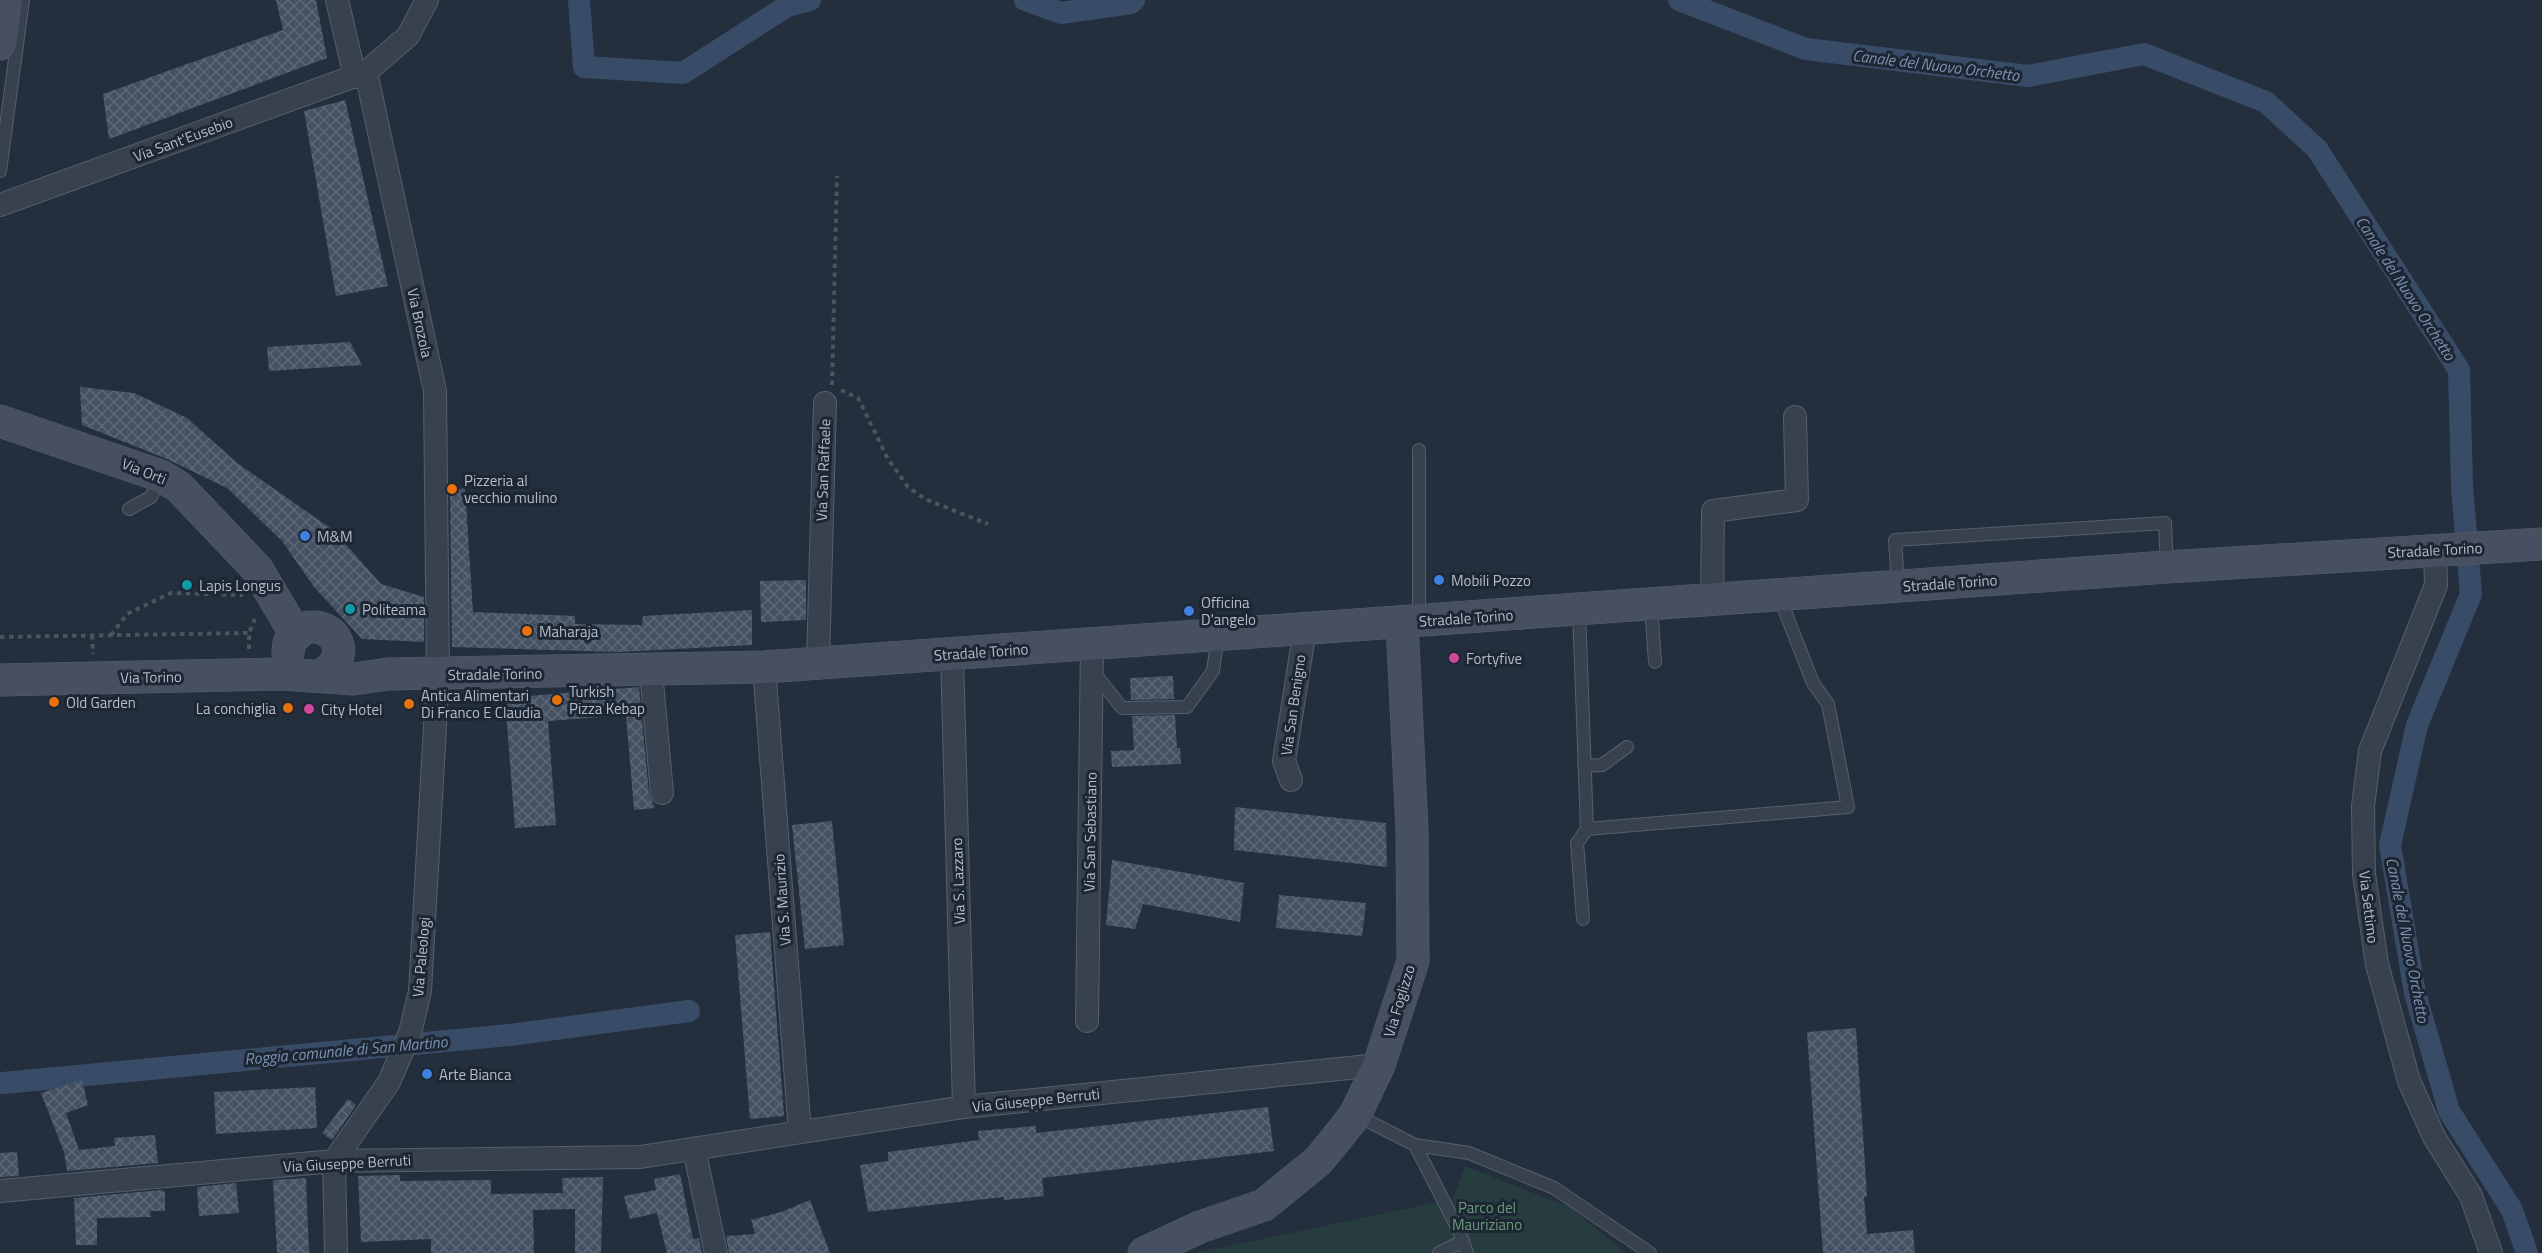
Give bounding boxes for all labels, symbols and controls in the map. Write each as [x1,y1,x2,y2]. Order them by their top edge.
water label: Canale del Nuovo Orchetto [1851,43,2022,87]
street label: Via Sant'Eusebio [130,110,236,168]
water label: Canale del Nuovo Orchetto [2350,211,2462,366]
street label: Via Brozola [401,286,439,360]
street label: Via San Raffaele [810,418,836,522]
street label: Via Orti [118,452,170,490]
place label: Pizzeria al vecchio mulino [464,469,558,509]
marker: Pizzeria al vecchio mulino [445,482,459,496]
place label: M&M [317,525,353,548]
marker: M&M [298,529,312,543]
street label: Stradale Torino [2387,536,2483,564]
street label: Stradale Torino [1902,568,1998,598]
place label: Mobili Pozzo [1451,569,1531,592]
marker: Mobili Pozzo [1432,573,1446,587]
place label: Lapis Longus [199,574,281,597]
marker: Lapis Longus [180,578,194,592]
place label: Officina D'angelo [1201,591,1256,631]
place label: Politeama [362,598,426,621]
marker: Politeama [343,602,357,616]
street label: Stradale Torino [1418,603,1514,633]
marker: Officina D'angelo [1182,604,1196,618]
place label: Maharaja [539,620,599,643]
marker: Maharaja [520,624,534,638]
street label: Stradale Torino [933,637,1029,667]
place label: Fortyfive [1466,647,1522,670]
marker: Fortyfive [1447,651,1461,665]
street label: Via San Benigno [1275,653,1311,757]
street label: Stradale Torino [447,662,543,686]
street label: Via Torino [120,665,182,689]
place label: Turkish Pizza Kebap [569,680,645,720]
place label: Antica Alimentari Di Franco E Claudia [421,684,541,724]
place label: Old Garden [66,691,136,714]
marker: Turkish Pizza Kebap [550,693,564,707]
marker: Old Garden [47,695,61,709]
place label: La conchiglia [196,697,276,720]
marker: Antica Alimentari Di Franco E Claudia [402,697,416,711]
place label: City Hotel [321,698,382,721]
marker: La conchiglia [281,701,295,715]
marker: City Hotel [302,702,316,716]
street label: Via San Sebastiano [1077,772,1103,892]
street label: Via S. Lazzaro [945,837,971,925]
street label: Via S. Maurizio [767,853,797,947]
water label: Canale del Nuovo Orchetto [2380,855,2436,1026]
street label: Via Settimo [2353,869,2385,945]
street label: Via Paleologi [406,916,436,998]
street label: Via Foglizzo [1377,962,1421,1040]
water label: Roggia comunale di San Martino [244,1029,450,1071]
place label: Arte Bianca [439,1063,512,1086]
marker: Arte Bianca [420,1067,434,1081]
street label: Via Giuseppe Berruti [971,1082,1101,1118]
street label: Via Giuseppe Berruti [282,1148,412,1178]
park label: Parco del Mauriziano [1452,1196,1522,1236]

